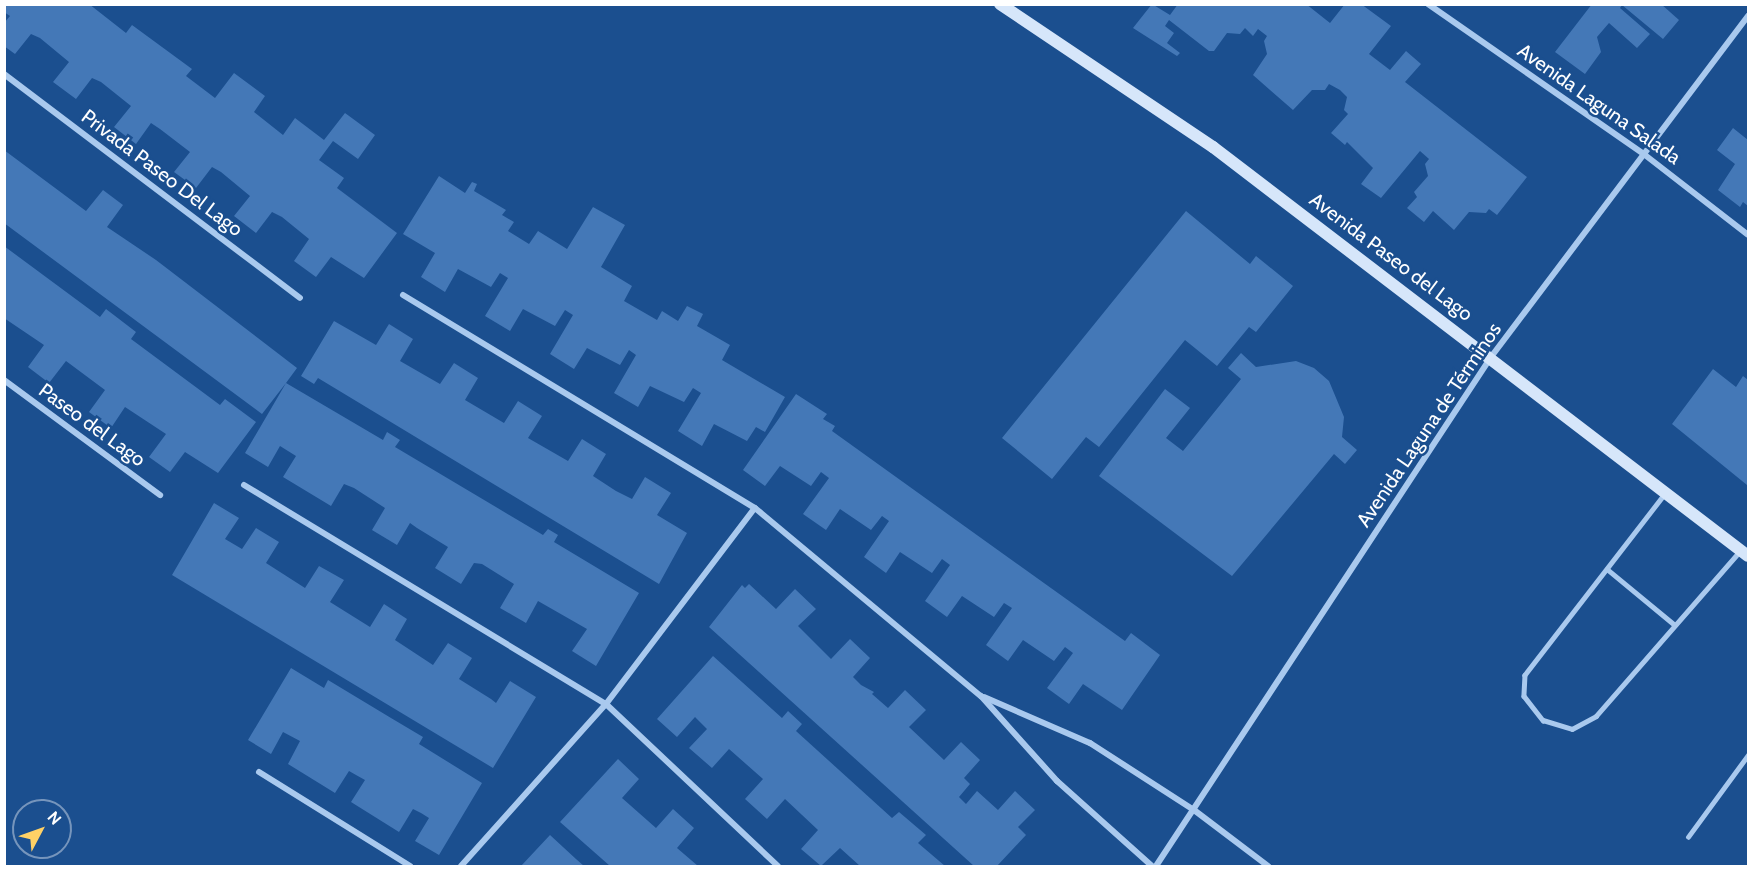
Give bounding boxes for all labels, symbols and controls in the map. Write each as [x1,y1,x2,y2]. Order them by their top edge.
street label: Avenida Laguna Salada [1513,39,1685,169]
street label: Privada Paseo Del Lago [77,105,247,241]
street label: Avenida Paseo del Lago [1305,188,1477,326]
street label: Avenida Laguna de Términos [1352,318,1506,532]
street label: Paseo del Lago [34,378,150,472]
north arrow [12,799,72,859]
text: N [44,808,65,829]

